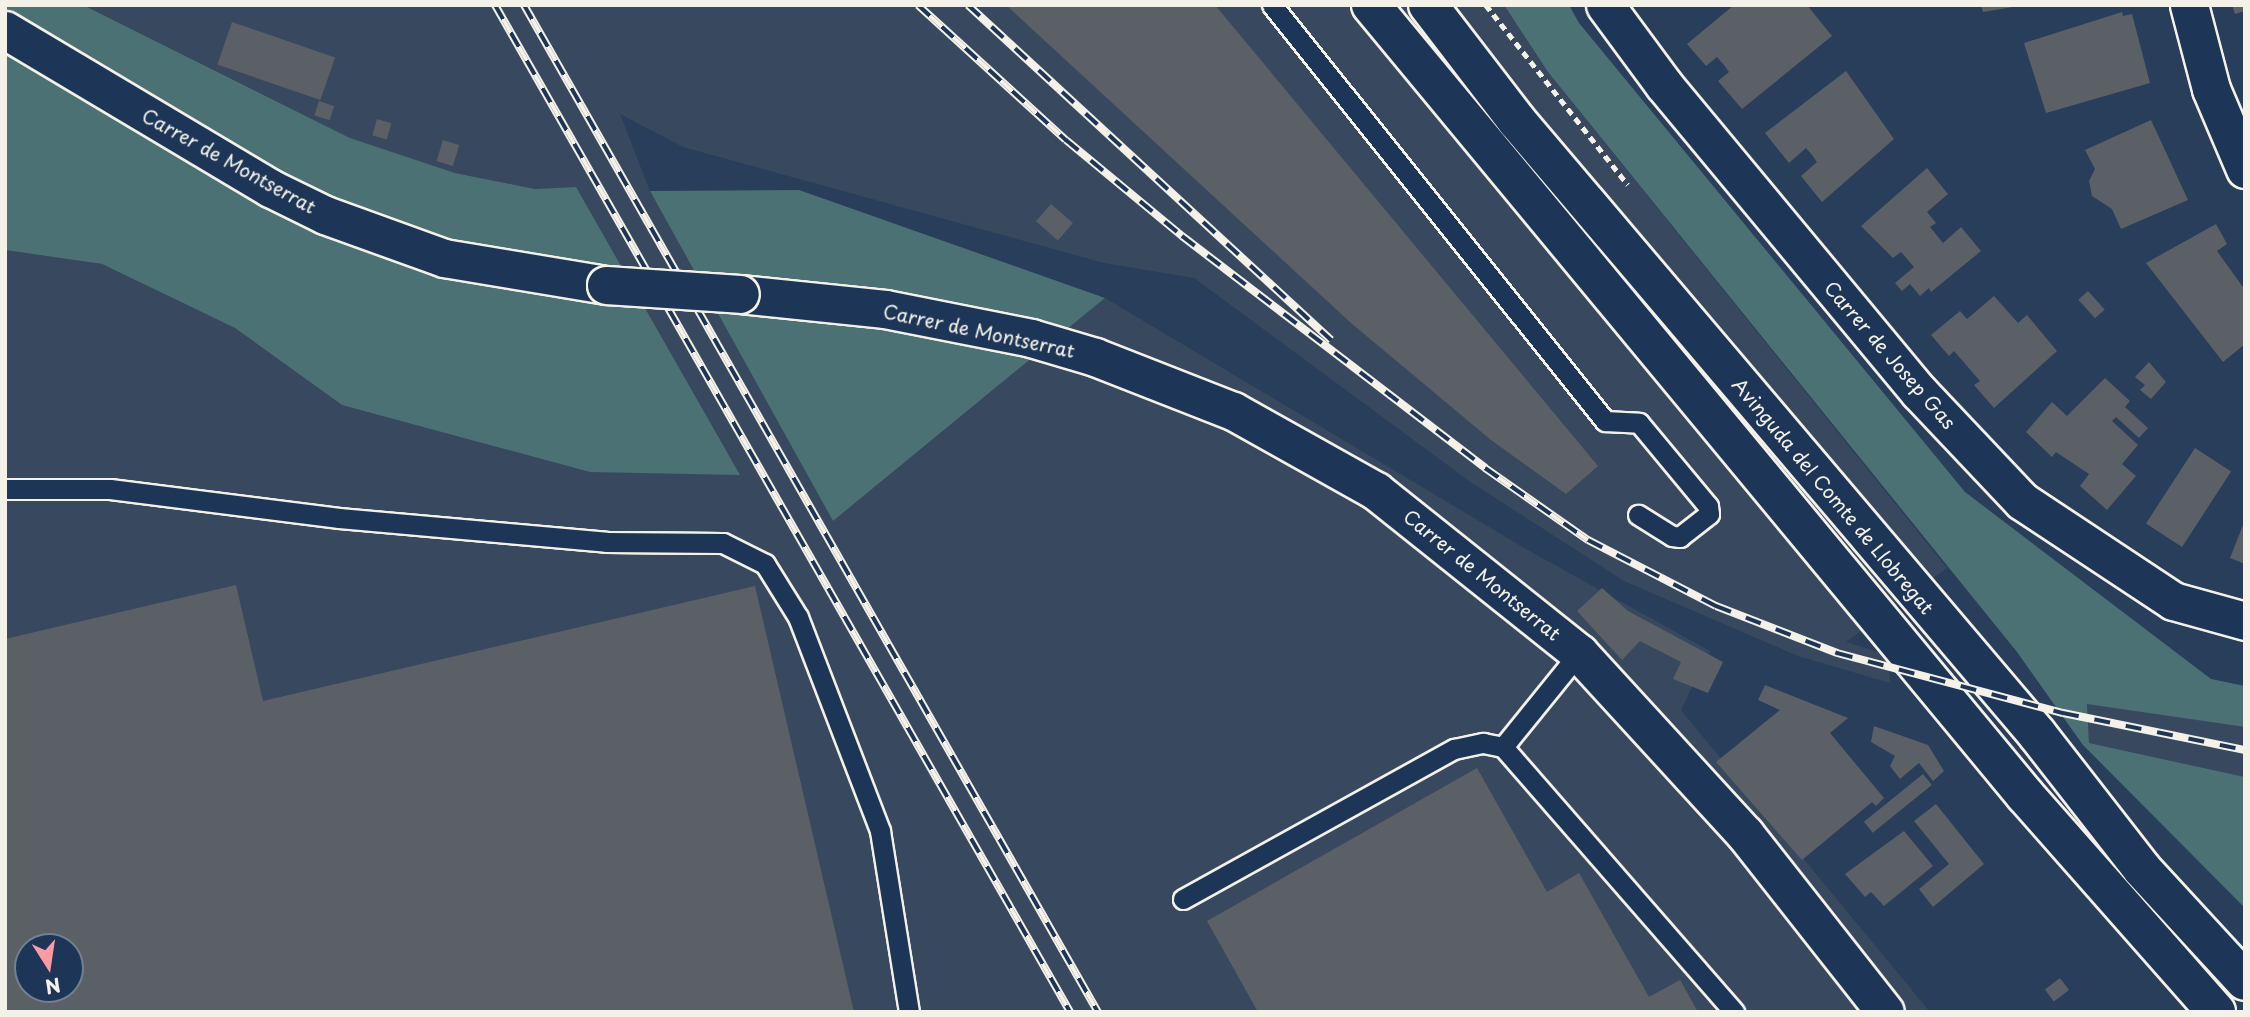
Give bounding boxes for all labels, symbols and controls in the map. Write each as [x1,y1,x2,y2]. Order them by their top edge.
street label: Carrer de Montserrat [138,103,320,219]
street label: Carrer de Josep Gas [1819,276,1961,434]
street label: Carrer de Montserrat [881,299,1077,363]
street label: Avinguda del Comte de Llobregat [1727,373,1939,619]
street label: Carrer de Montserrat [1398,504,1566,646]
north arrow [14,933,84,1003]
text: N [43,971,63,1002]

